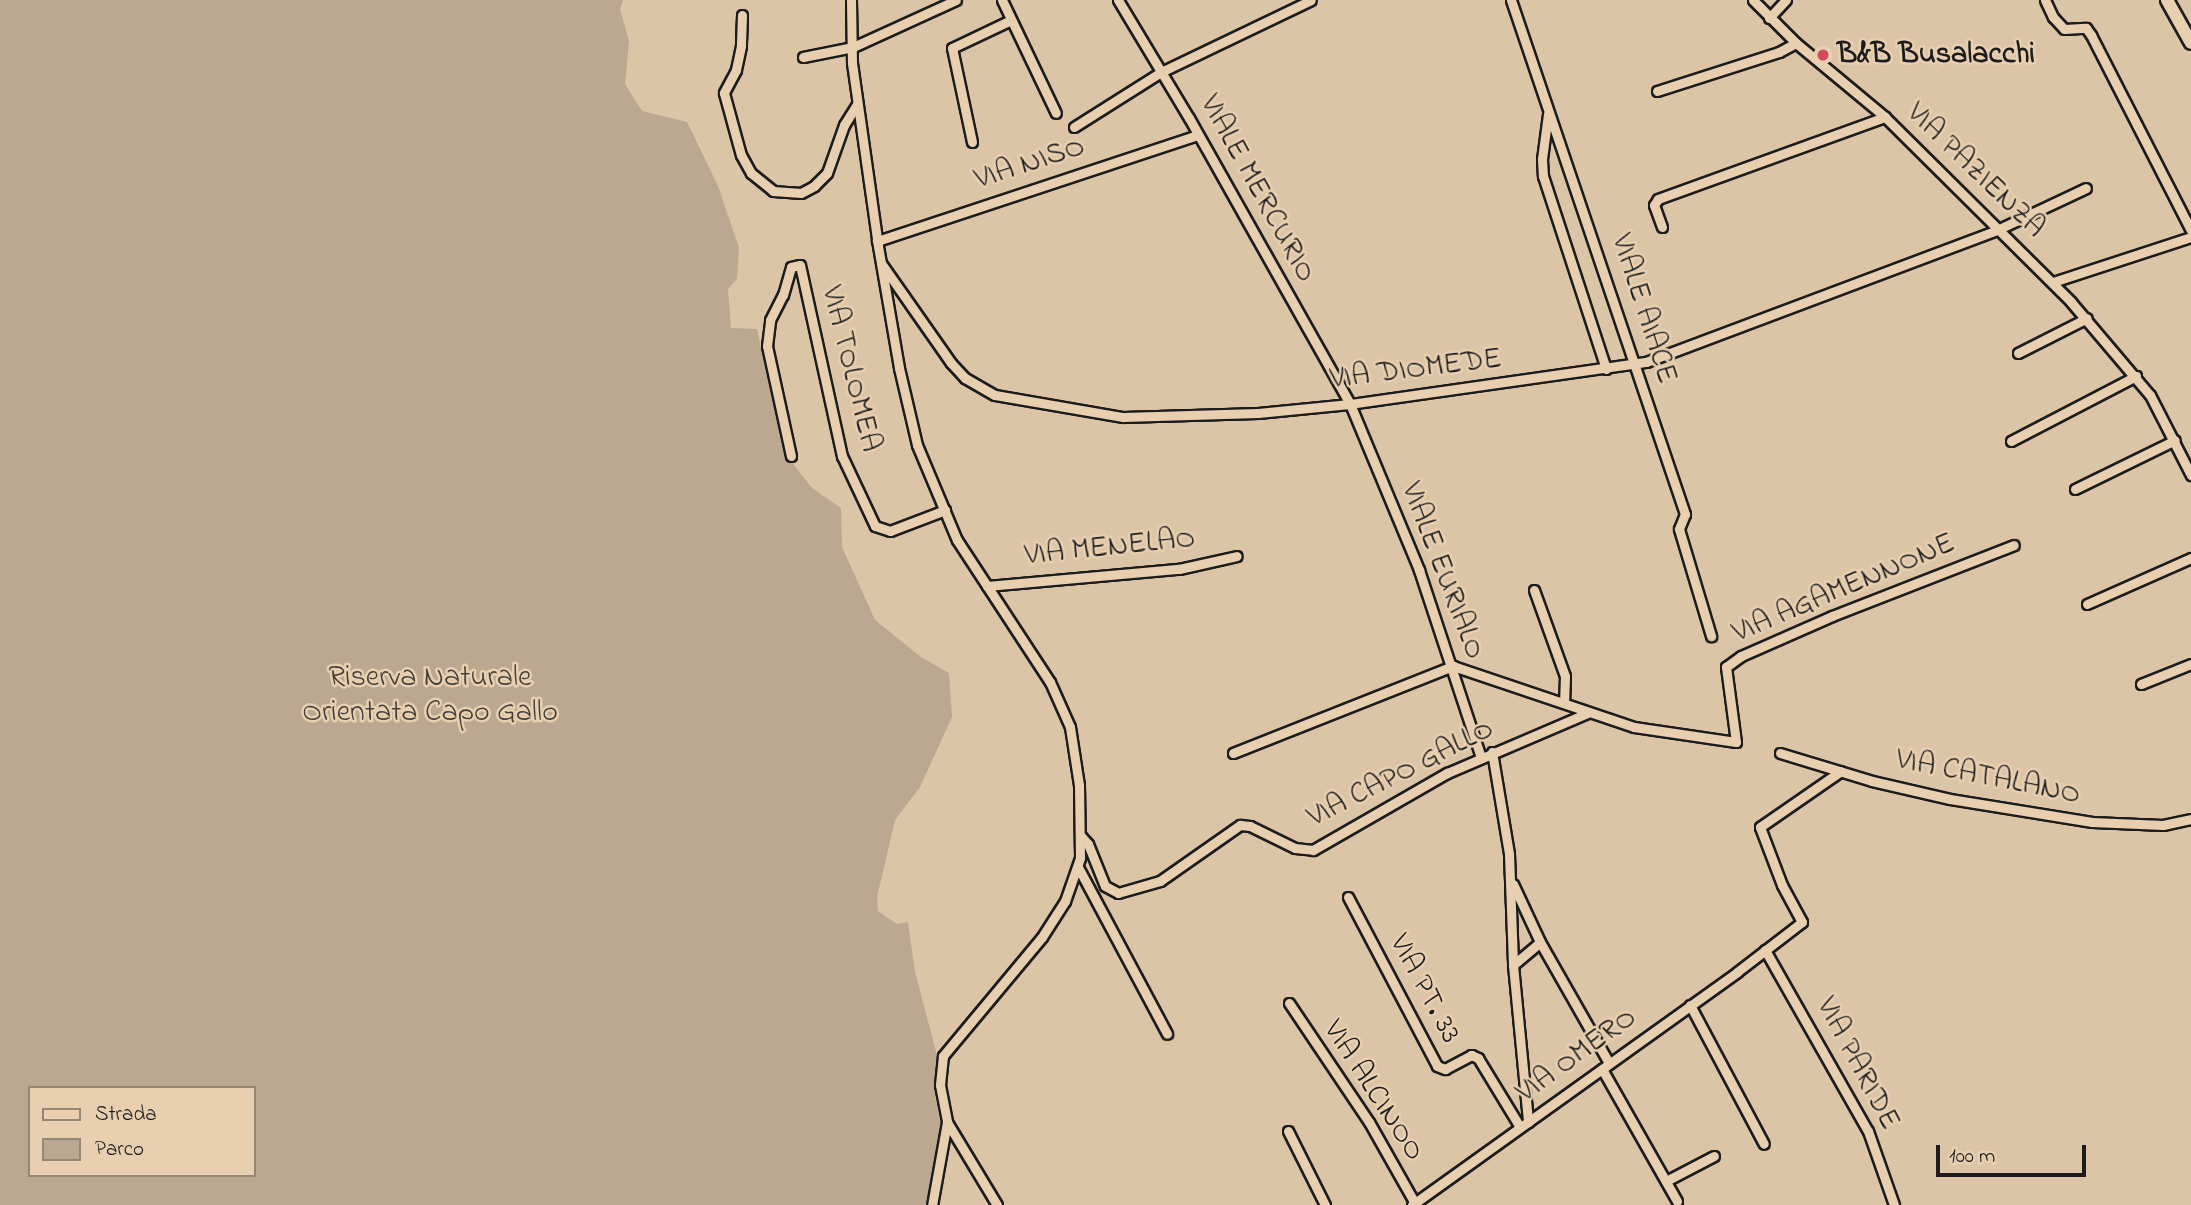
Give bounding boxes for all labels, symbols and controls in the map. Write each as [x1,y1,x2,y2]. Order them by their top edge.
place label: B&B Busalacchi [1837,37,2035,73]
marker: B&B Busalacchi [1815,47,1831,63]
street label: VIALE MERCURIO [1191,89,1323,289]
street label: VIA PAZIENZA [1898,96,2052,246]
street label: VIA NISO [971,129,1089,199]
street label: VIALE AIACE [1602,230,1684,388]
street label: VIA TOLOMEA [812,282,888,456]
street label: VIA DIOMEDE [1328,342,1504,398]
street label: VIALE EURIALO [1392,478,1492,664]
street label: VIA MENELAO [1023,521,1197,575]
street label: VIA AGAMENNONE [1727,526,1961,652]
park label: Riserva Naturale Orientata Capo Gallo [302,660,558,730]
street label: VIA CAPO GALLO [1302,712,1500,836]
street label: VIA CATALANO [1893,742,2083,814]
street label: VIA PT. 33 [1380,928,1468,1050]
street label: VIA PARIDE [1807,992,1907,1136]
street label: VIA OMERO [1510,1000,1644,1112]
street label: VIA ALCINOO [1314,1014,1432,1168]
legend [28,1086,256,1177]
text: Strada [95,1100,157,1130]
scale bar [1939,1132,2090,1176]
text: Parco [95,1135,144,1165]
text: 100 m [1949,1142,1995,1172]

